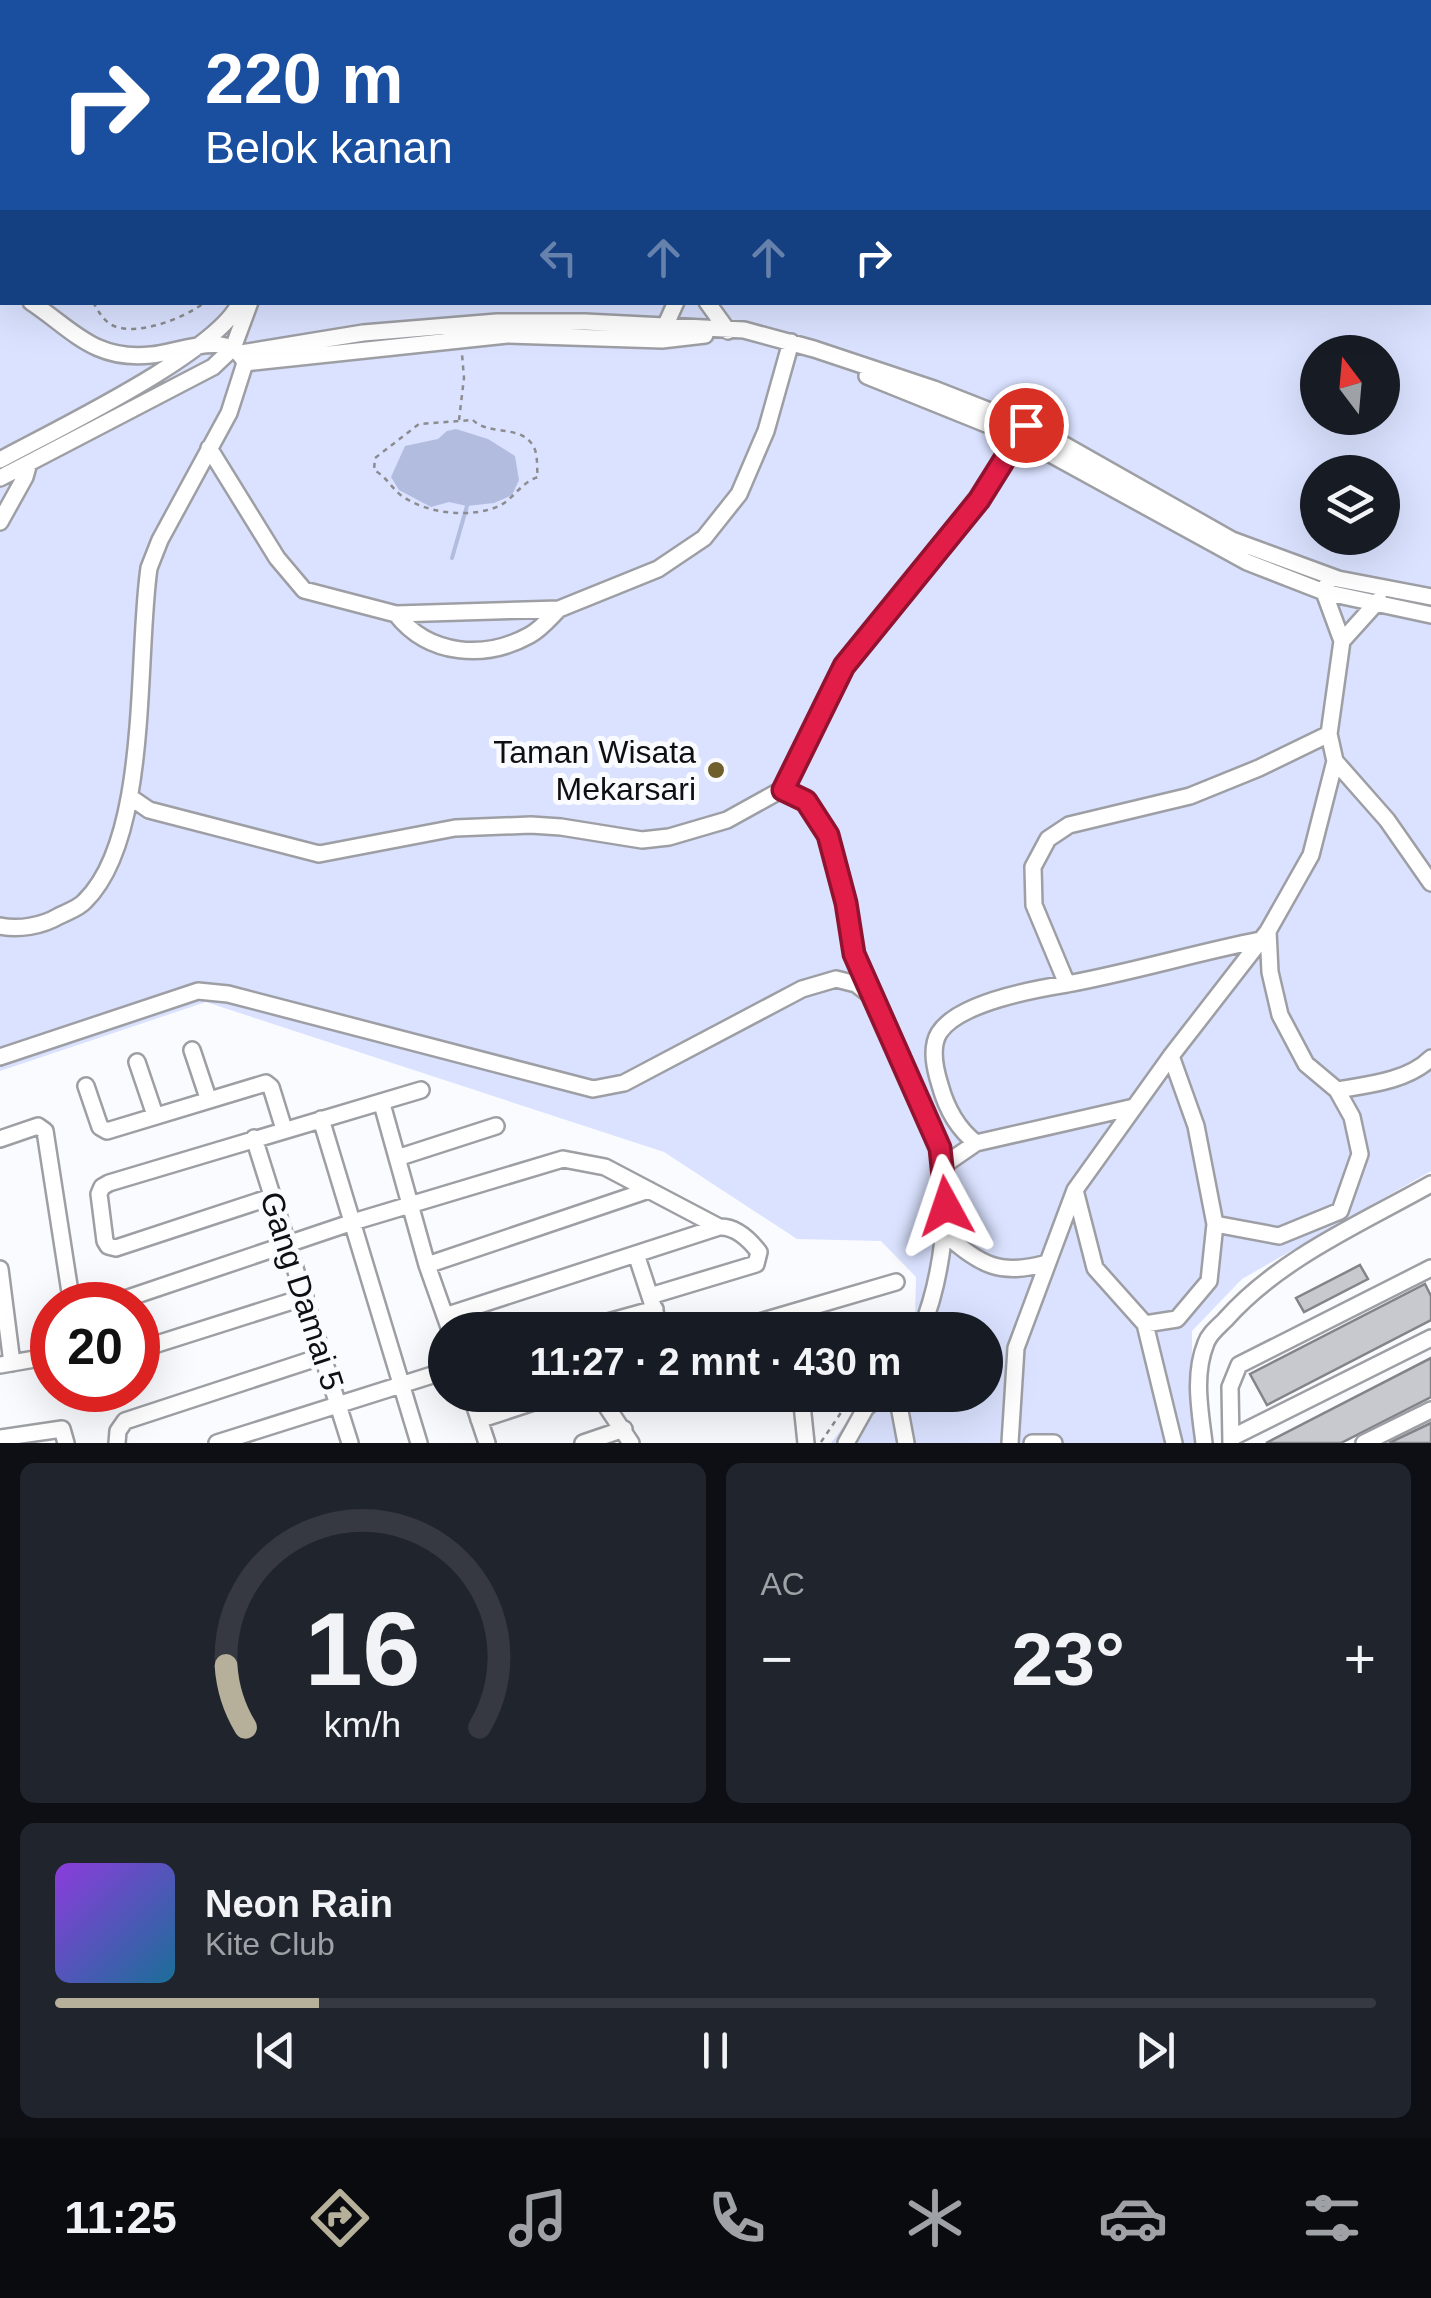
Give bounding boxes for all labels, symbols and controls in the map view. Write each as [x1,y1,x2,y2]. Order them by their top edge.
icon: right [40,40,170,170]
text: 220 m [205,40,403,118]
text: Belok kanan [205,122,453,173]
icon: left [531,230,586,285]
icon: ahead [636,230,691,285]
icon: ahead [741,230,796,285]
icon: right [846,230,901,285]
north arrow [1300,335,1400,435]
map controls [1300,335,1400,555]
pin [984,383,1069,468]
icon: arrive [999,398,1054,453]
button: layers [1300,455,1400,555]
place label: Taman Wisata Mekarsari [493,734,696,807]
marker: Taman Wisata Mekarsari [705,759,727,781]
position arrow [894,1154,998,1258]
street label: Gang Damai 5 [253,1187,351,1395]
speed limit sign: 20 [30,1282,160,1412]
text: 11:27 · 2 mnt · 430 m [530,1341,901,1383]
text: AC [761,1566,805,1602]
text: 16 [305,1591,421,1707]
text: 23° [1012,1617,1125,1701]
text: − [761,1628,793,1690]
text: + [1344,1628,1376,1690]
text: km/h [324,1705,401,1745]
text: Neon Rain [205,1883,393,1925]
text: Kite Club [205,1926,335,1962]
icon: previous [248,2023,303,2078]
icon: pause [688,2023,743,2078]
icon: next [1128,2023,1183,2078]
icon: directions [305,2183,375,2253]
icon: music [503,2183,573,2253]
icon: phone [702,2183,772,2253]
icon: climate [900,2183,970,2253]
icon: car [1098,2183,1168,2253]
icon: filters [1297,2183,1367,2253]
text: 11:25 [64,2192,177,2243]

